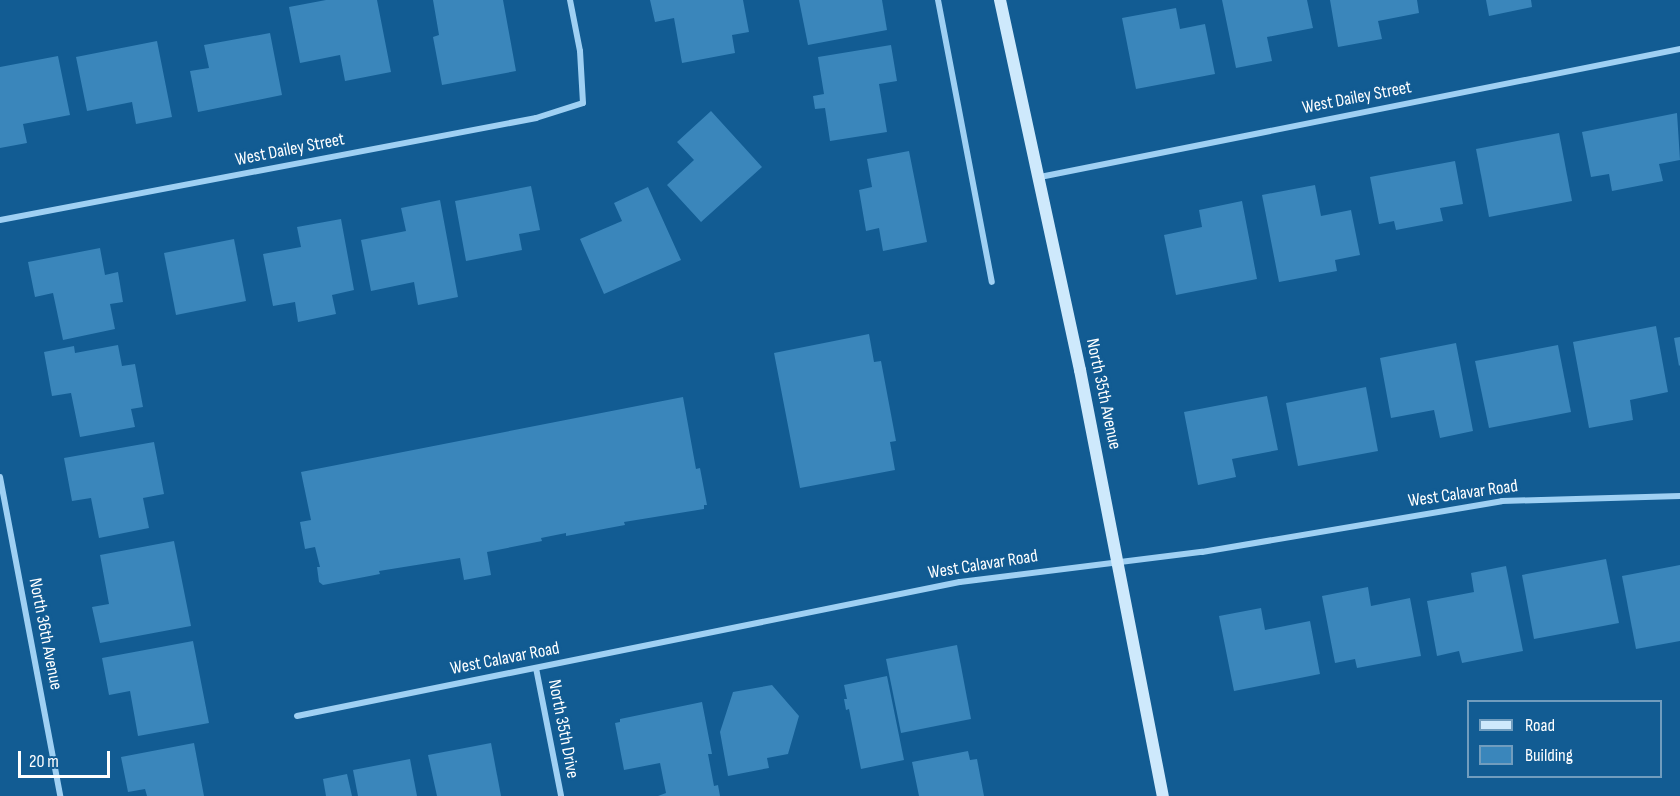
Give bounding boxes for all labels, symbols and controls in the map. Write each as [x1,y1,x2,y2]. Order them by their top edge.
street label: West Dailey Street [1301,77,1413,119]
street label: West Dailey Street [234,129,346,171]
street label: North 35th Avenue [1081,337,1125,451]
street label: West Calavar Road [1407,476,1519,512]
street label: West Calavar Road [927,546,1039,584]
street label: North 36th Avenue [24,576,66,692]
street label: West Calavar Road [449,638,561,680]
street label: North 35th Drive [543,678,583,780]
legend [1467,700,1662,778]
text: Road [1525,715,1555,736]
scale bar [21,739,112,777]
text: Building [1525,745,1573,766]
text: 20 m [29,751,59,772]

